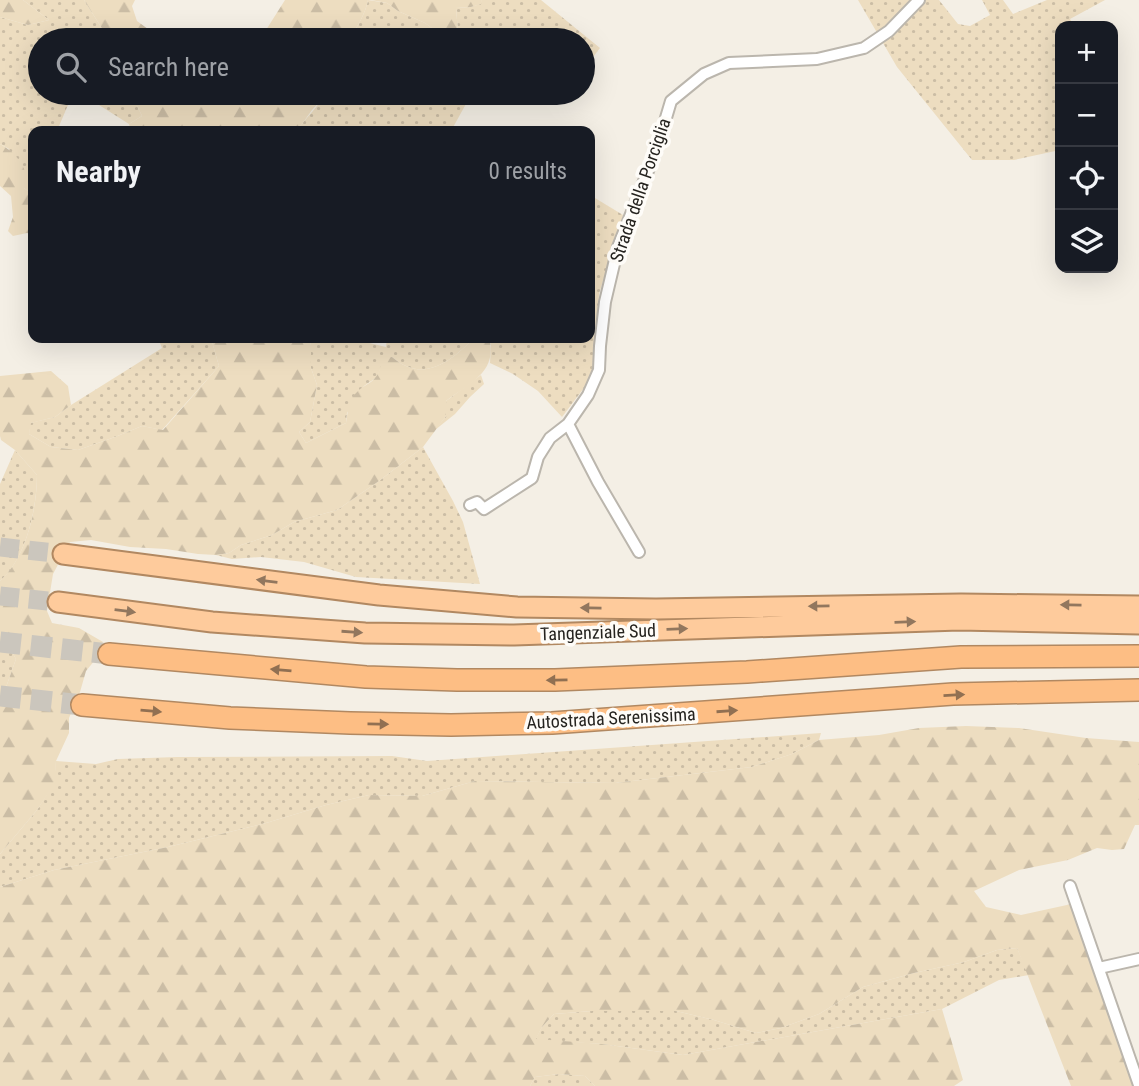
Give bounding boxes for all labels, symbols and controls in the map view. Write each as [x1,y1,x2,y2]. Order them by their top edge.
map controls [1055,21,1118,273]
button: + [1055,21,1118,84]
search box [28,28,595,105]
icon: search [52,48,90,86]
text: Search here [108,52,229,82]
button: − [1055,84,1118,147]
street label: Strada della Porciglia [606,115,674,265]
button: locate [1055,147,1118,210]
text: Nearby [56,154,141,189]
text: 0 results [489,158,567,185]
button: layers [1055,210,1118,273]
one-way arrow [256,575,278,586]
one-way arrow [1060,599,1082,611]
one-way arrow [808,600,830,612]
one-way arrow [580,602,602,614]
one-way arrow [115,605,137,616]
one-way arrow [894,616,916,627]
street label: Tangenziale Sud [540,619,656,645]
one-way arrow [666,623,688,635]
one-way arrow [341,626,363,637]
one-way arrow [270,664,292,675]
one-way arrow [546,674,568,686]
one-way arrow [943,689,965,700]
street label: Autostrada Serenissima [526,703,696,733]
one-way arrow [716,705,738,716]
one-way arrow [140,706,162,717]
one-way arrow [367,718,389,729]

